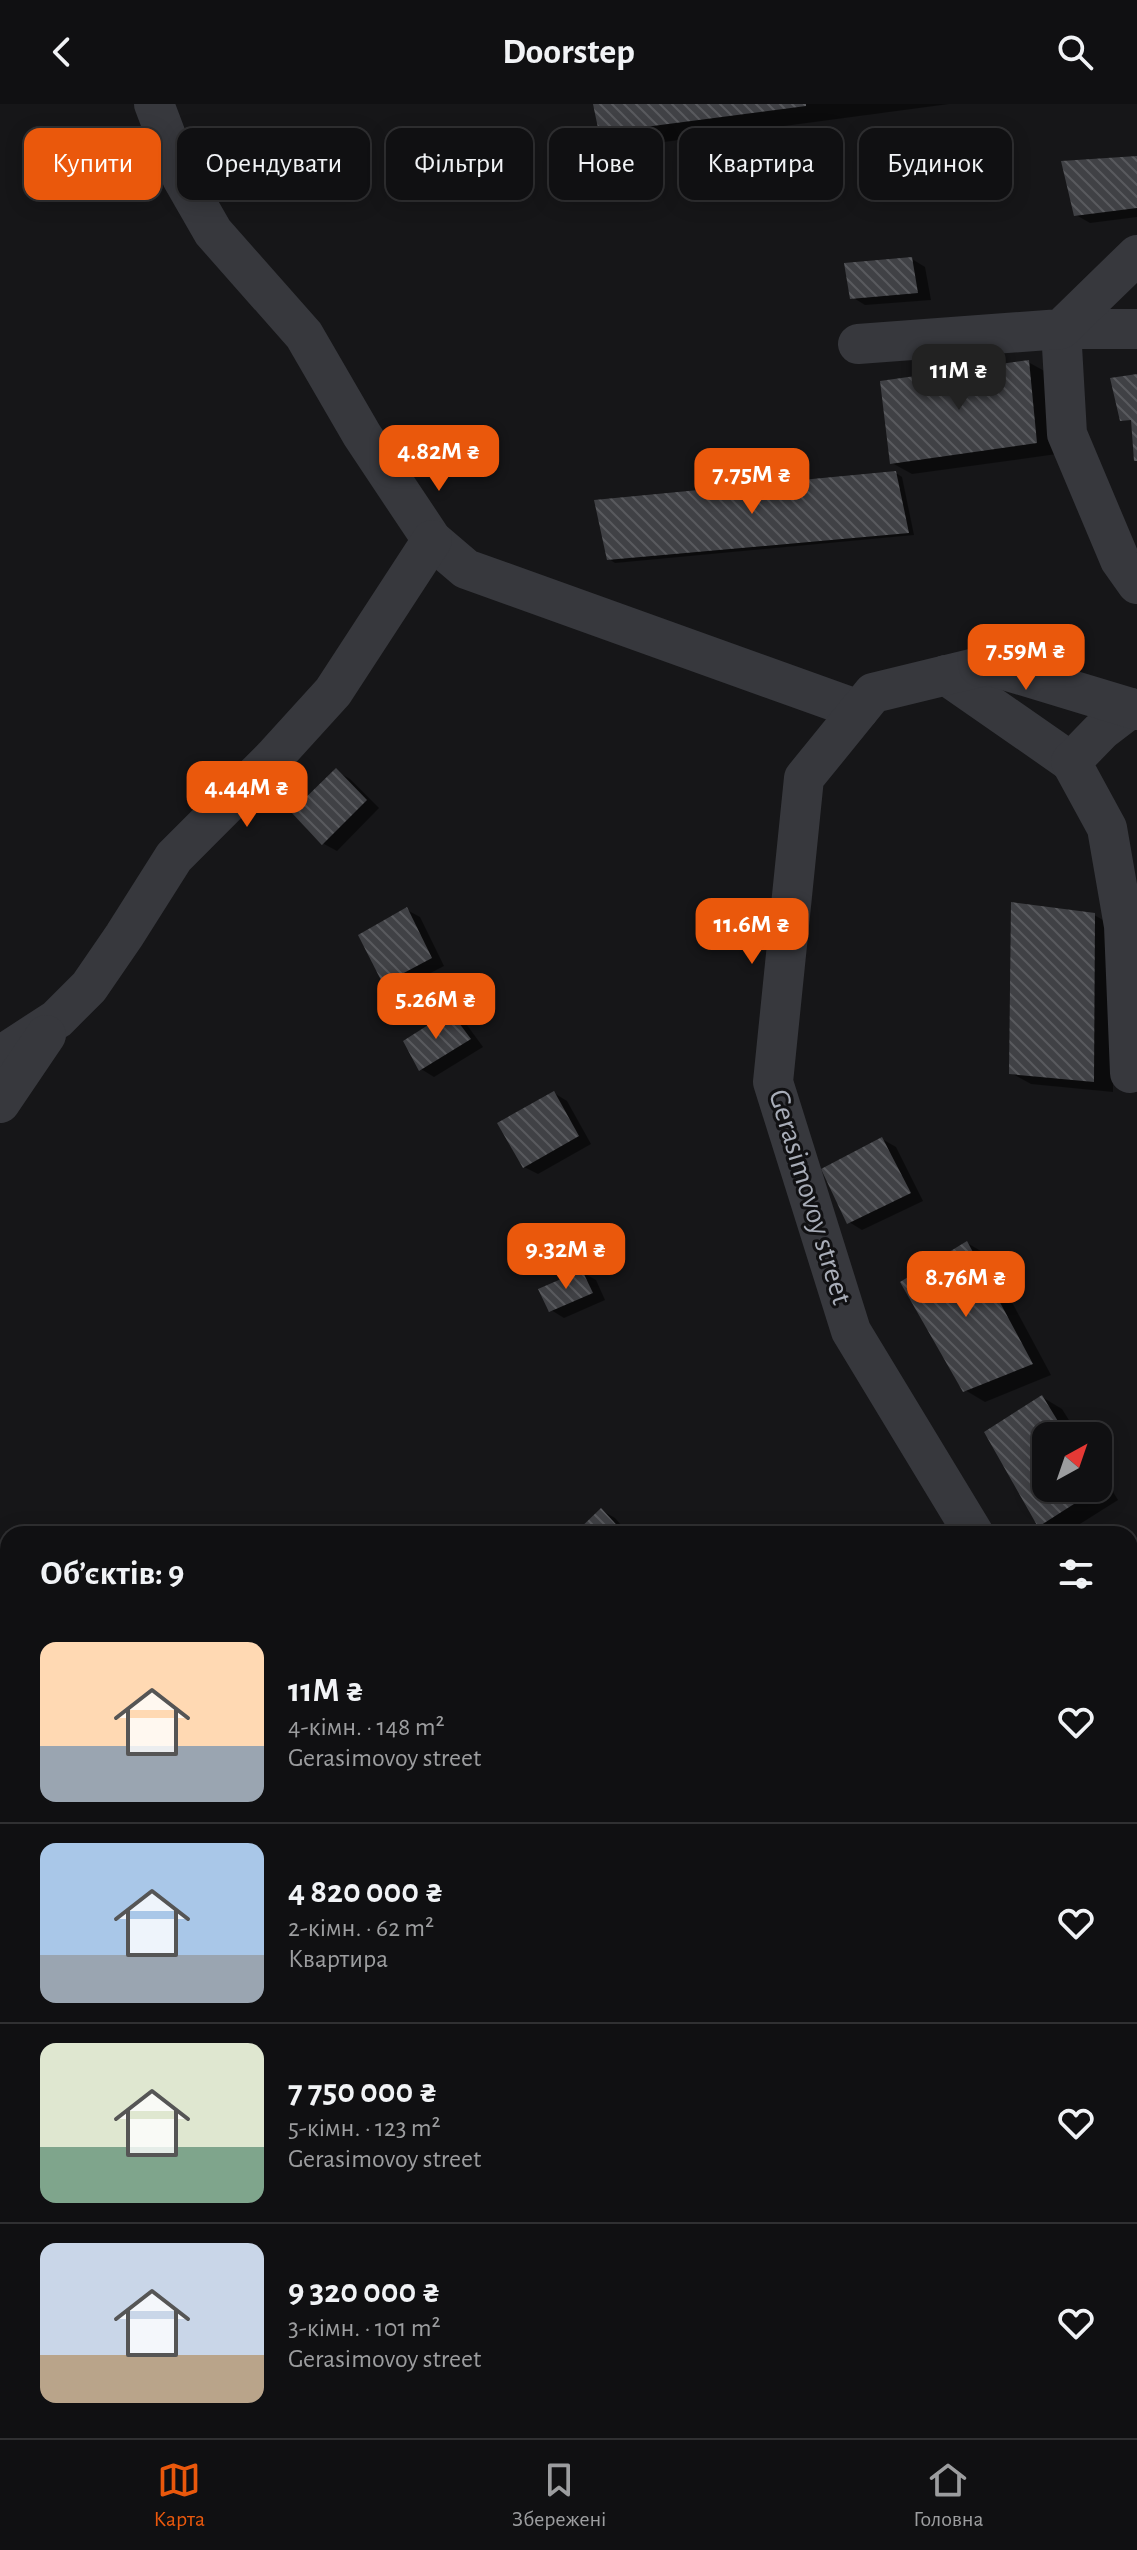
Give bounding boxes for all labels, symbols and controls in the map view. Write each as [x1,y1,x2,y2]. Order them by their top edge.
icon: back [40,30,84,74]
icon: search [1053,30,1097,74]
text: Doorstep [502,34,635,70]
chip: Купити [24,128,161,200]
chip: Орендувати [177,128,370,200]
chip: Фільтри [386,128,533,200]
chip: Нове [549,128,663,200]
chip: Квартира [679,128,843,200]
chip: Будинок [859,128,1012,200]
pin: 11M ₴ [903,344,1015,412]
text: 11M ₴ [930,357,988,383]
pin: 4.82M ₴ [365,425,513,493]
text: 4.82M ₴ [397,438,481,464]
pin: 7.75M ₴ [678,448,826,516]
text: 7.75M ₴ [712,461,792,487]
pin: 7.59M ₴ [952,624,1100,692]
text: 7.59M ₴ [986,637,1066,663]
pin: 4.44M ₴ [173,761,321,829]
text: 4.44M ₴ [205,774,289,800]
pin: 11.6M ₴ [678,898,826,966]
text: 11.6M ₴ [714,911,790,937]
pin: 5.26M ₴ [362,973,510,1041]
text: 5.26M ₴ [395,986,477,1012]
street label: Gerasimovoy street [763,1086,857,1308]
pin: 9.32M ₴ [492,1223,640,1291]
text: 9.32M ₴ [525,1236,607,1262]
pin: 8.76M ₴ [892,1251,1040,1319]
text: 8.76M ₴ [925,1264,1007,1290]
north arrow [1032,1422,1112,1502]
map controls [1032,1422,1112,1502]
icon: filters [1054,1552,1098,1596]
text: Об’єктів: 9 [40,1557,184,1591]
icon: home [104,1674,200,1770]
text: 11M ₴ [288,1674,364,1708]
icon: heart [1054,1700,1098,1744]
text: 4-кімн. · 148 m² [288,1714,445,1740]
text: Gerasimovoy street [288,1745,481,1771]
icon: home [104,1875,200,1971]
text: 4 820 000 ₴ [288,1875,444,1909]
icon: heart [1054,1901,1098,1945]
text: 2-кімн. · 62 m² [288,1915,434,1941]
text: Квартира [288,1946,388,1972]
icon: home [104,2075,200,2171]
text: 7 750 000 ₴ [288,2075,438,2109]
icon: heart [1054,2101,1098,2145]
text: 5-кімн. · 123 m² [288,2115,441,2141]
text: Gerasimovoy street [288,2146,481,2172]
icon: home [104,2275,200,2371]
text: 9 320 000 ₴ [288,2275,441,2309]
icon: heart [1054,2301,1098,2345]
text: 3-кімн. · 101 m² [288,2315,441,2341]
text: Gerasimovoy street [288,2346,481,2372]
tab: Карта [153,2458,205,2532]
tab: Збережені [512,2458,606,2532]
tab: Головна [913,2458,984,2532]

